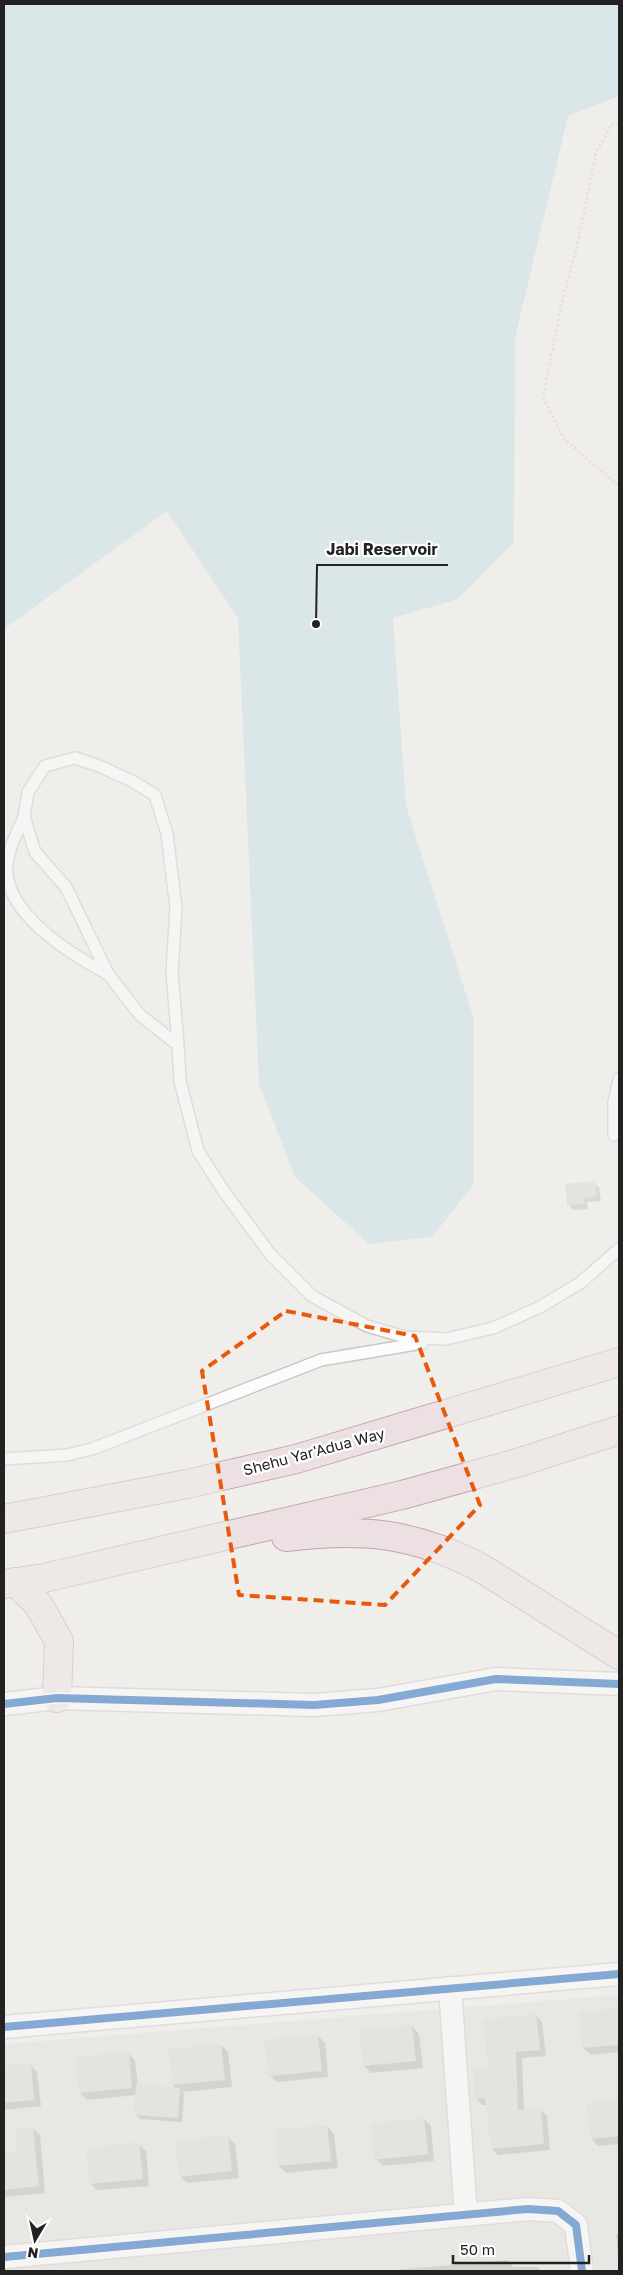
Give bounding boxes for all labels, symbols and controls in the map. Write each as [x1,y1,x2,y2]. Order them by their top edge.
callout: Jabi Reservoir [317,534,448,565]
text: Jabi Reservoir [326,539,438,559]
street label: Shehu Yar'Adua Way [241,1423,387,1479]
north arrow [10,2215,60,2265]
scale bar [453,2232,589,2264]
text: 50 m [460,2240,495,2258]
text: N [26,2244,39,2263]

